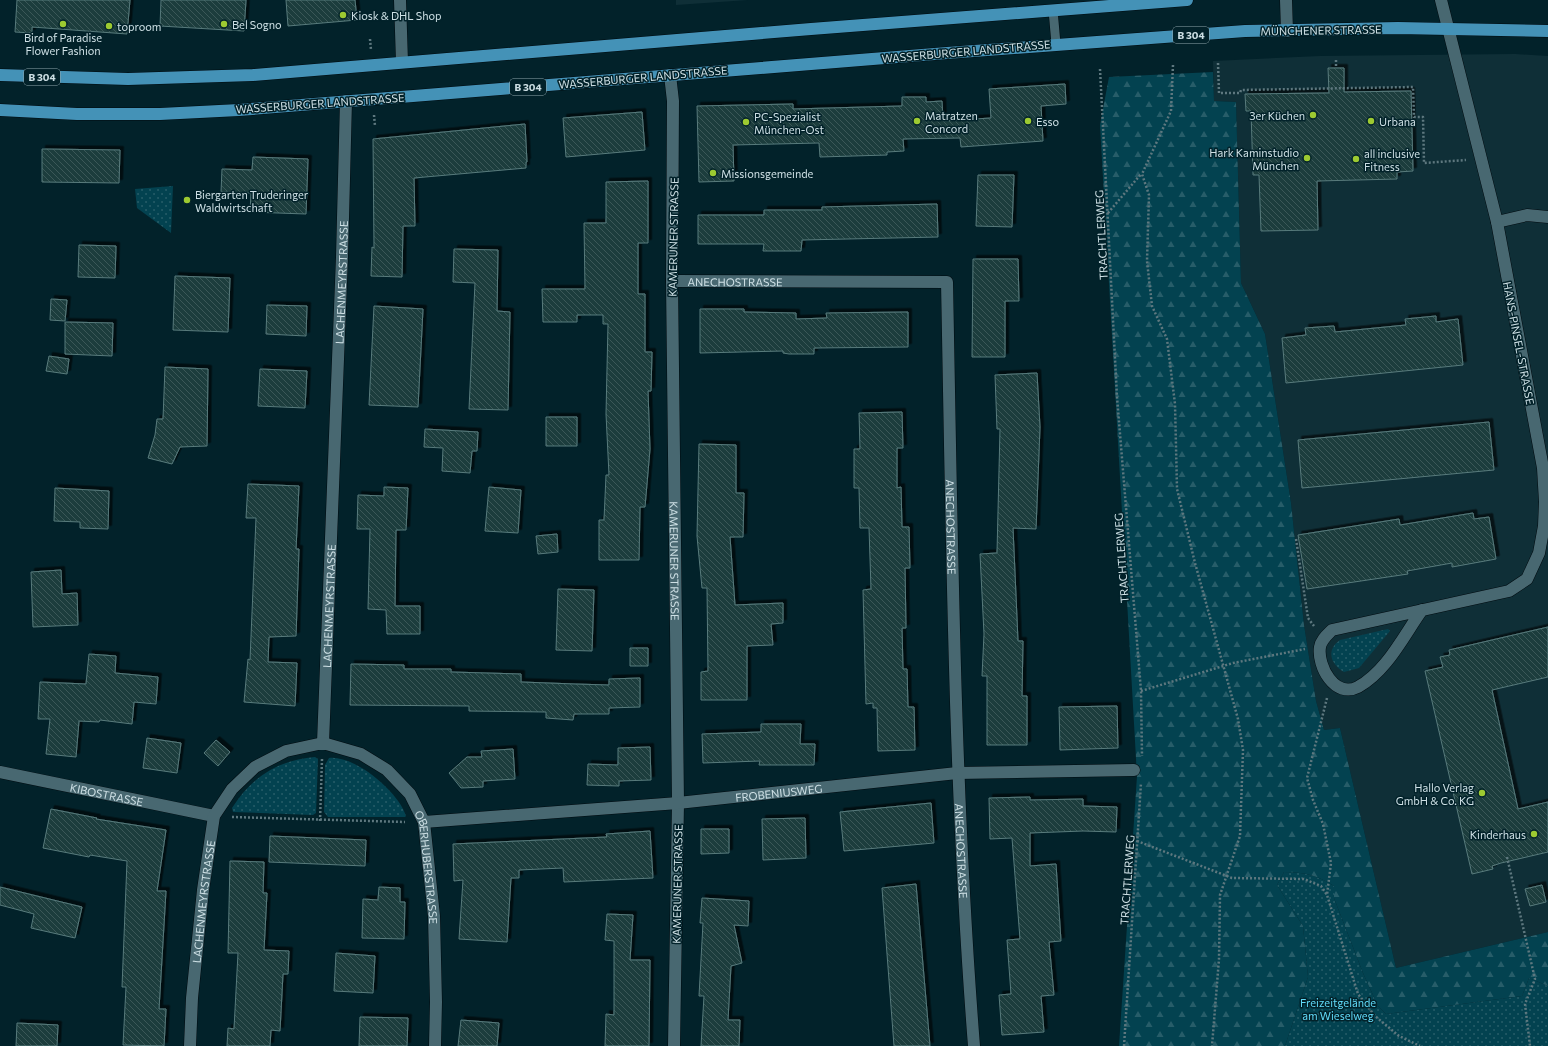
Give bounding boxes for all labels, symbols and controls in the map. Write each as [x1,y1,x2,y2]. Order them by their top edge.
place label: Kiosk & DHL Shop [351,9,442,22]
marker: Kiosk & DHL Shop [338,10,348,20]
place label: Bel Sogno [232,18,282,31]
marker: Bird of Paradise Flower Fashion [58,19,68,29]
marker: Bel Sogno [219,19,229,29]
place label: toproom [117,20,161,33]
marker: toproom [104,21,114,31]
street label: MÜNCHENER STRASSE [1260,21,1382,38]
road number: B 304 [1173,27,1209,43]
place label: Bird of Paradise Flower Fashion [24,31,102,57]
street label: WASSERBURGER LANDSTRASSE [881,37,1051,65]
street label: WASSERBURGER LANDSTRASSE [558,63,728,91]
road number: B 304 [24,69,60,85]
road number: B 304 [510,79,546,95]
street label: WASSERBURGER LANDSTRASSE [235,91,405,115]
place label: Matratzen Concord [925,109,978,135]
place label: 3er Küchen [1249,109,1305,122]
place label: PC-Spezialist München-Ost [754,110,824,136]
marker: 3er Küchen [1308,110,1318,120]
place label: Esso [1036,115,1059,128]
place label: Urbana [1379,115,1416,128]
marker: Matratzen Concord [912,116,922,126]
marker: Esso [1023,116,1033,126]
marker: Urbana [1366,116,1376,126]
marker: PC-Spezialist München-Ost [741,117,751,127]
place label: Hark Kaminstudio München [1209,146,1299,172]
place label: all inclusive Fitness [1364,147,1420,173]
marker: Hark Kaminstudio München [1302,153,1312,163]
marker: all inclusive Fitness [1351,154,1361,164]
place label: Missionsgemeinde [721,167,814,180]
marker: Missionsgemeinde [708,168,718,178]
street label: KAMERUNER STRASSE [665,177,681,297]
place label: Biergarten Truderinger Waldwirtschaft [195,188,309,214]
street label: TRACHTLERWEG [1092,190,1110,280]
marker: Biergarten Truderinger Waldwirtschaft [182,195,192,205]
street label: LACHENMEYRSTRASSE [332,220,349,344]
street label: ANECHOSTRASSE [687,275,783,288]
street label: HANS-PINSEL-STRASSE [1501,280,1537,406]
street label: ANECHOSTRASSE [944,479,959,575]
street label: KAMERUNER STRASSE [668,501,682,621]
street label: TRACHTLERWEG [1111,512,1131,604]
street label: LACHENMEYRSTRASSE [319,544,337,668]
street label: KIBOSTRASSE [69,780,144,808]
street label: FROBENIUSWEG [734,781,823,803]
place label: Hallo Verlag GmbH & Co. KG [1396,781,1474,807]
marker: Hallo Verlag GmbH & Co. KG [1477,788,1487,798]
street label: ANECHOSTRASSE [953,803,971,899]
street label: OBERHUBERSTRASSE [413,808,441,924]
street label: KAMERUNER STRASSE [669,824,685,944]
place label: Kinderhaus [1470,828,1526,841]
marker: Kinderhaus [1529,829,1539,839]
street label: TRACHTLERWEG [1117,834,1137,926]
street label: LACHENMEYRSTRASSE [189,839,217,964]
park label: Freizeitgelände am Wieselweg [1300,996,1376,1022]

